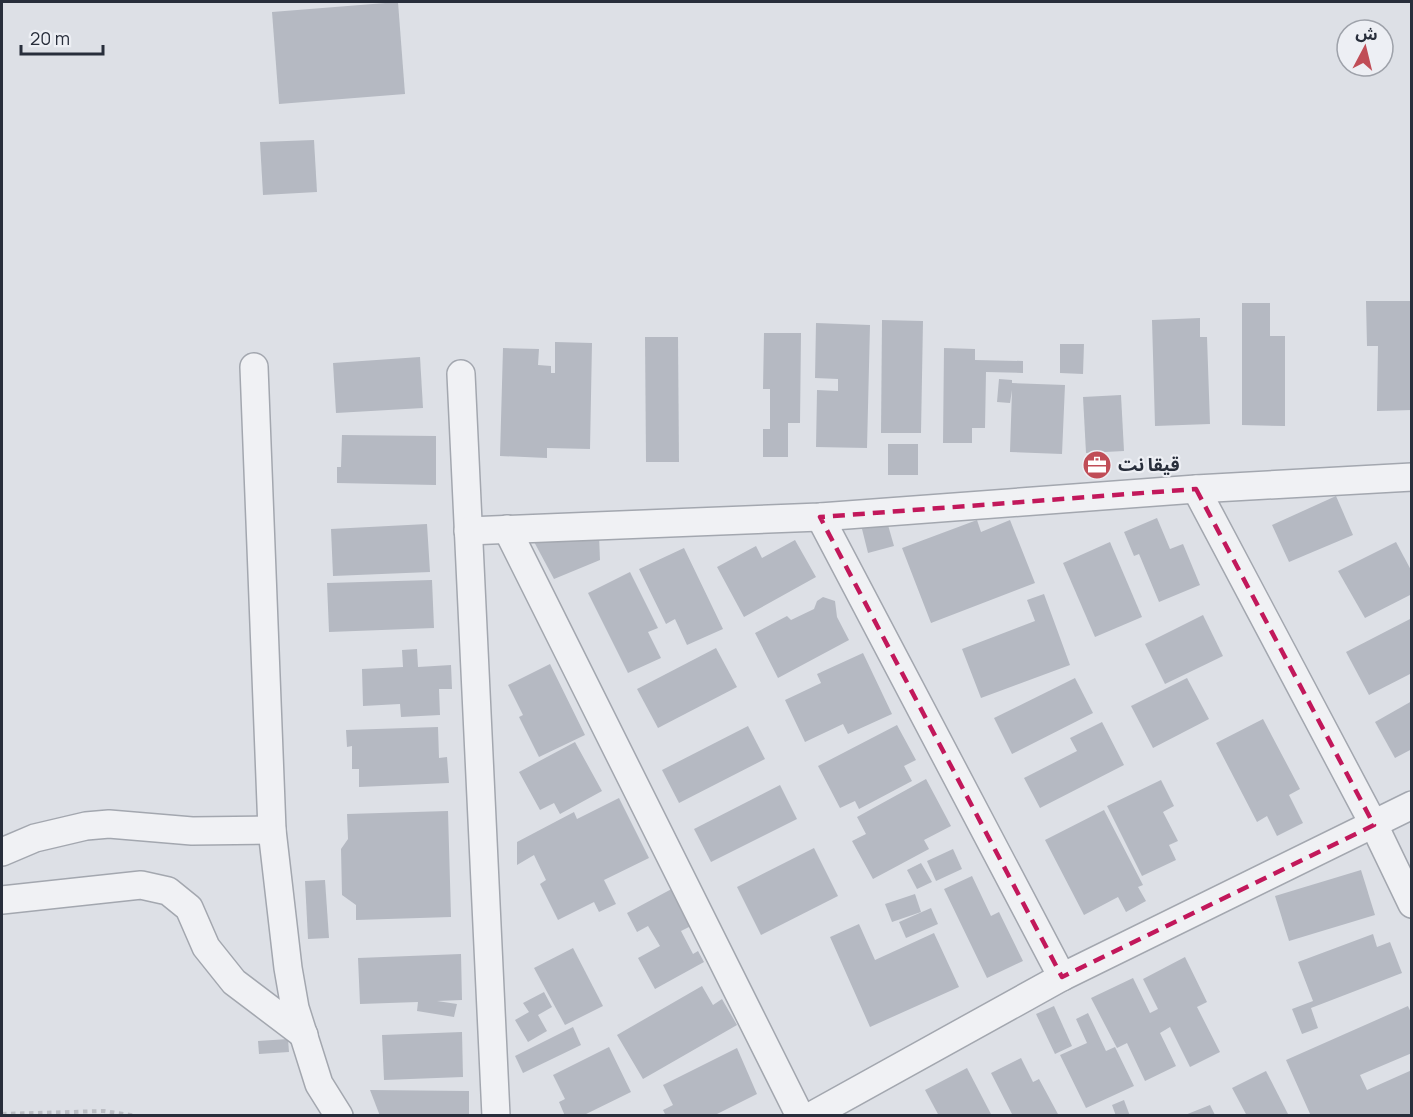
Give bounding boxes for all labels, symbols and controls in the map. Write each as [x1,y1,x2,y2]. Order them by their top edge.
scale bar [21,18,104,56]
north arrow [1335,18,1395,78]
text: ش [1355,21,1379,45]
text: 20 m [30,26,70,50]
office icon: قيقا نت [1081,449,1113,481]
place label: قيقا نت [1118,452,1180,476]

